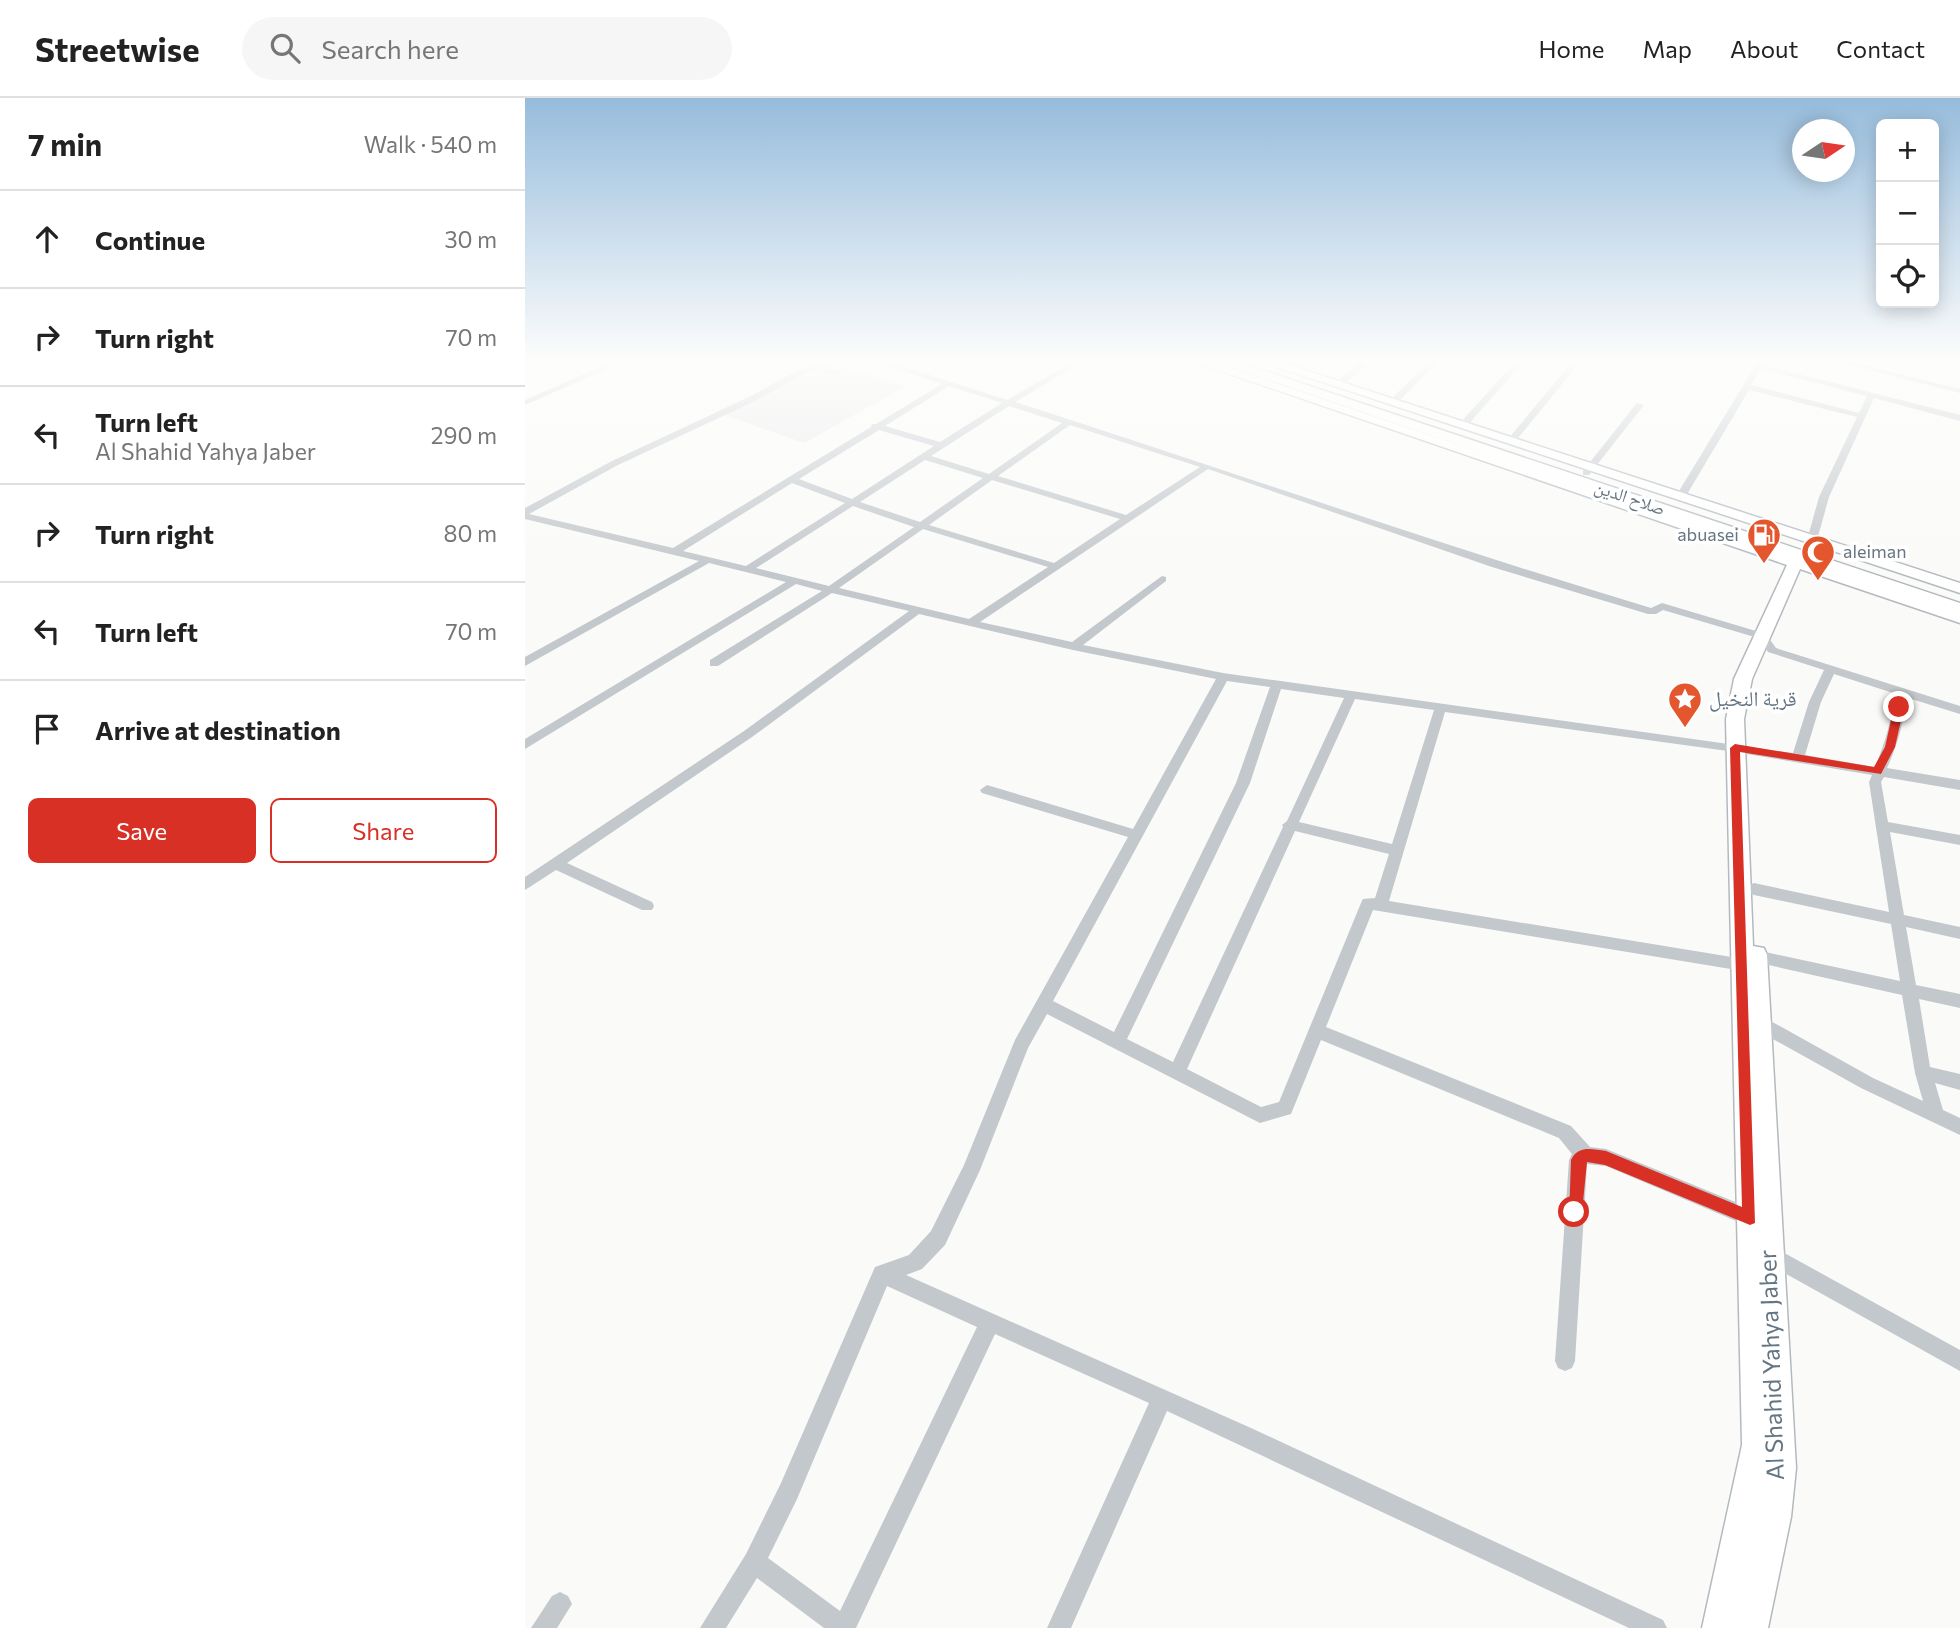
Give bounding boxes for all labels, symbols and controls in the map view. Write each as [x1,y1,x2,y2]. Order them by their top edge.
search box [242,17,732,80]
text: Streetwise [35,28,200,69]
icon: search [266,29,304,67]
text: Search here [322,33,459,64]
text: Home [1539,34,1605,63]
text: Map [1643,34,1692,63]
text: About [1730,34,1798,63]
text: Contact [1836,34,1925,63]
north arrow [1792,119,1855,182]
map controls [1876,119,1939,308]
button: + [1876,119,1939,182]
text: 7 min [28,125,102,162]
text: Walk · 540 m [364,130,497,158]
button: − [1876,182,1939,245]
icon: ahead [28,220,66,258]
text: Continue [95,224,205,255]
text: 30 m [444,225,497,253]
button: locate [1876,245,1939,308]
icon: right [28,318,66,356]
text: Turn right [95,322,214,353]
text: 70 m [445,323,497,351]
text: Turn left [95,406,198,437]
icon: left [28,416,66,454]
text: 290 m [431,421,497,449]
text: Al Shahid Yahya Jaber [95,437,316,465]
street label: صلاح الدين [1591,475,1669,521]
icon: right [28,514,66,552]
fuel station icon: abuasei [1745,516,1783,565]
text: Turn right [95,518,214,549]
text: 80 m [444,519,497,547]
place label: abuasei [1677,523,1739,545]
mosque icon: aleiman [1799,533,1837,582]
place label: aleiman [1843,540,1907,562]
icon: left [28,612,66,650]
text: Turn left [95,616,198,647]
text: 70 m [445,617,497,645]
place icon: قرية النخيل [1666,680,1704,729]
place label: قرية النخيل [1709,685,1797,712]
route end [1883,691,1914,722]
icon: arrive [28,710,66,748]
text: Arrive at destination [95,714,341,745]
button: Save [28,798,256,863]
button: Share [270,798,497,863]
route start [1558,1196,1589,1227]
street label: Al Shahid Yahya Jaber [1752,1249,1789,1481]

